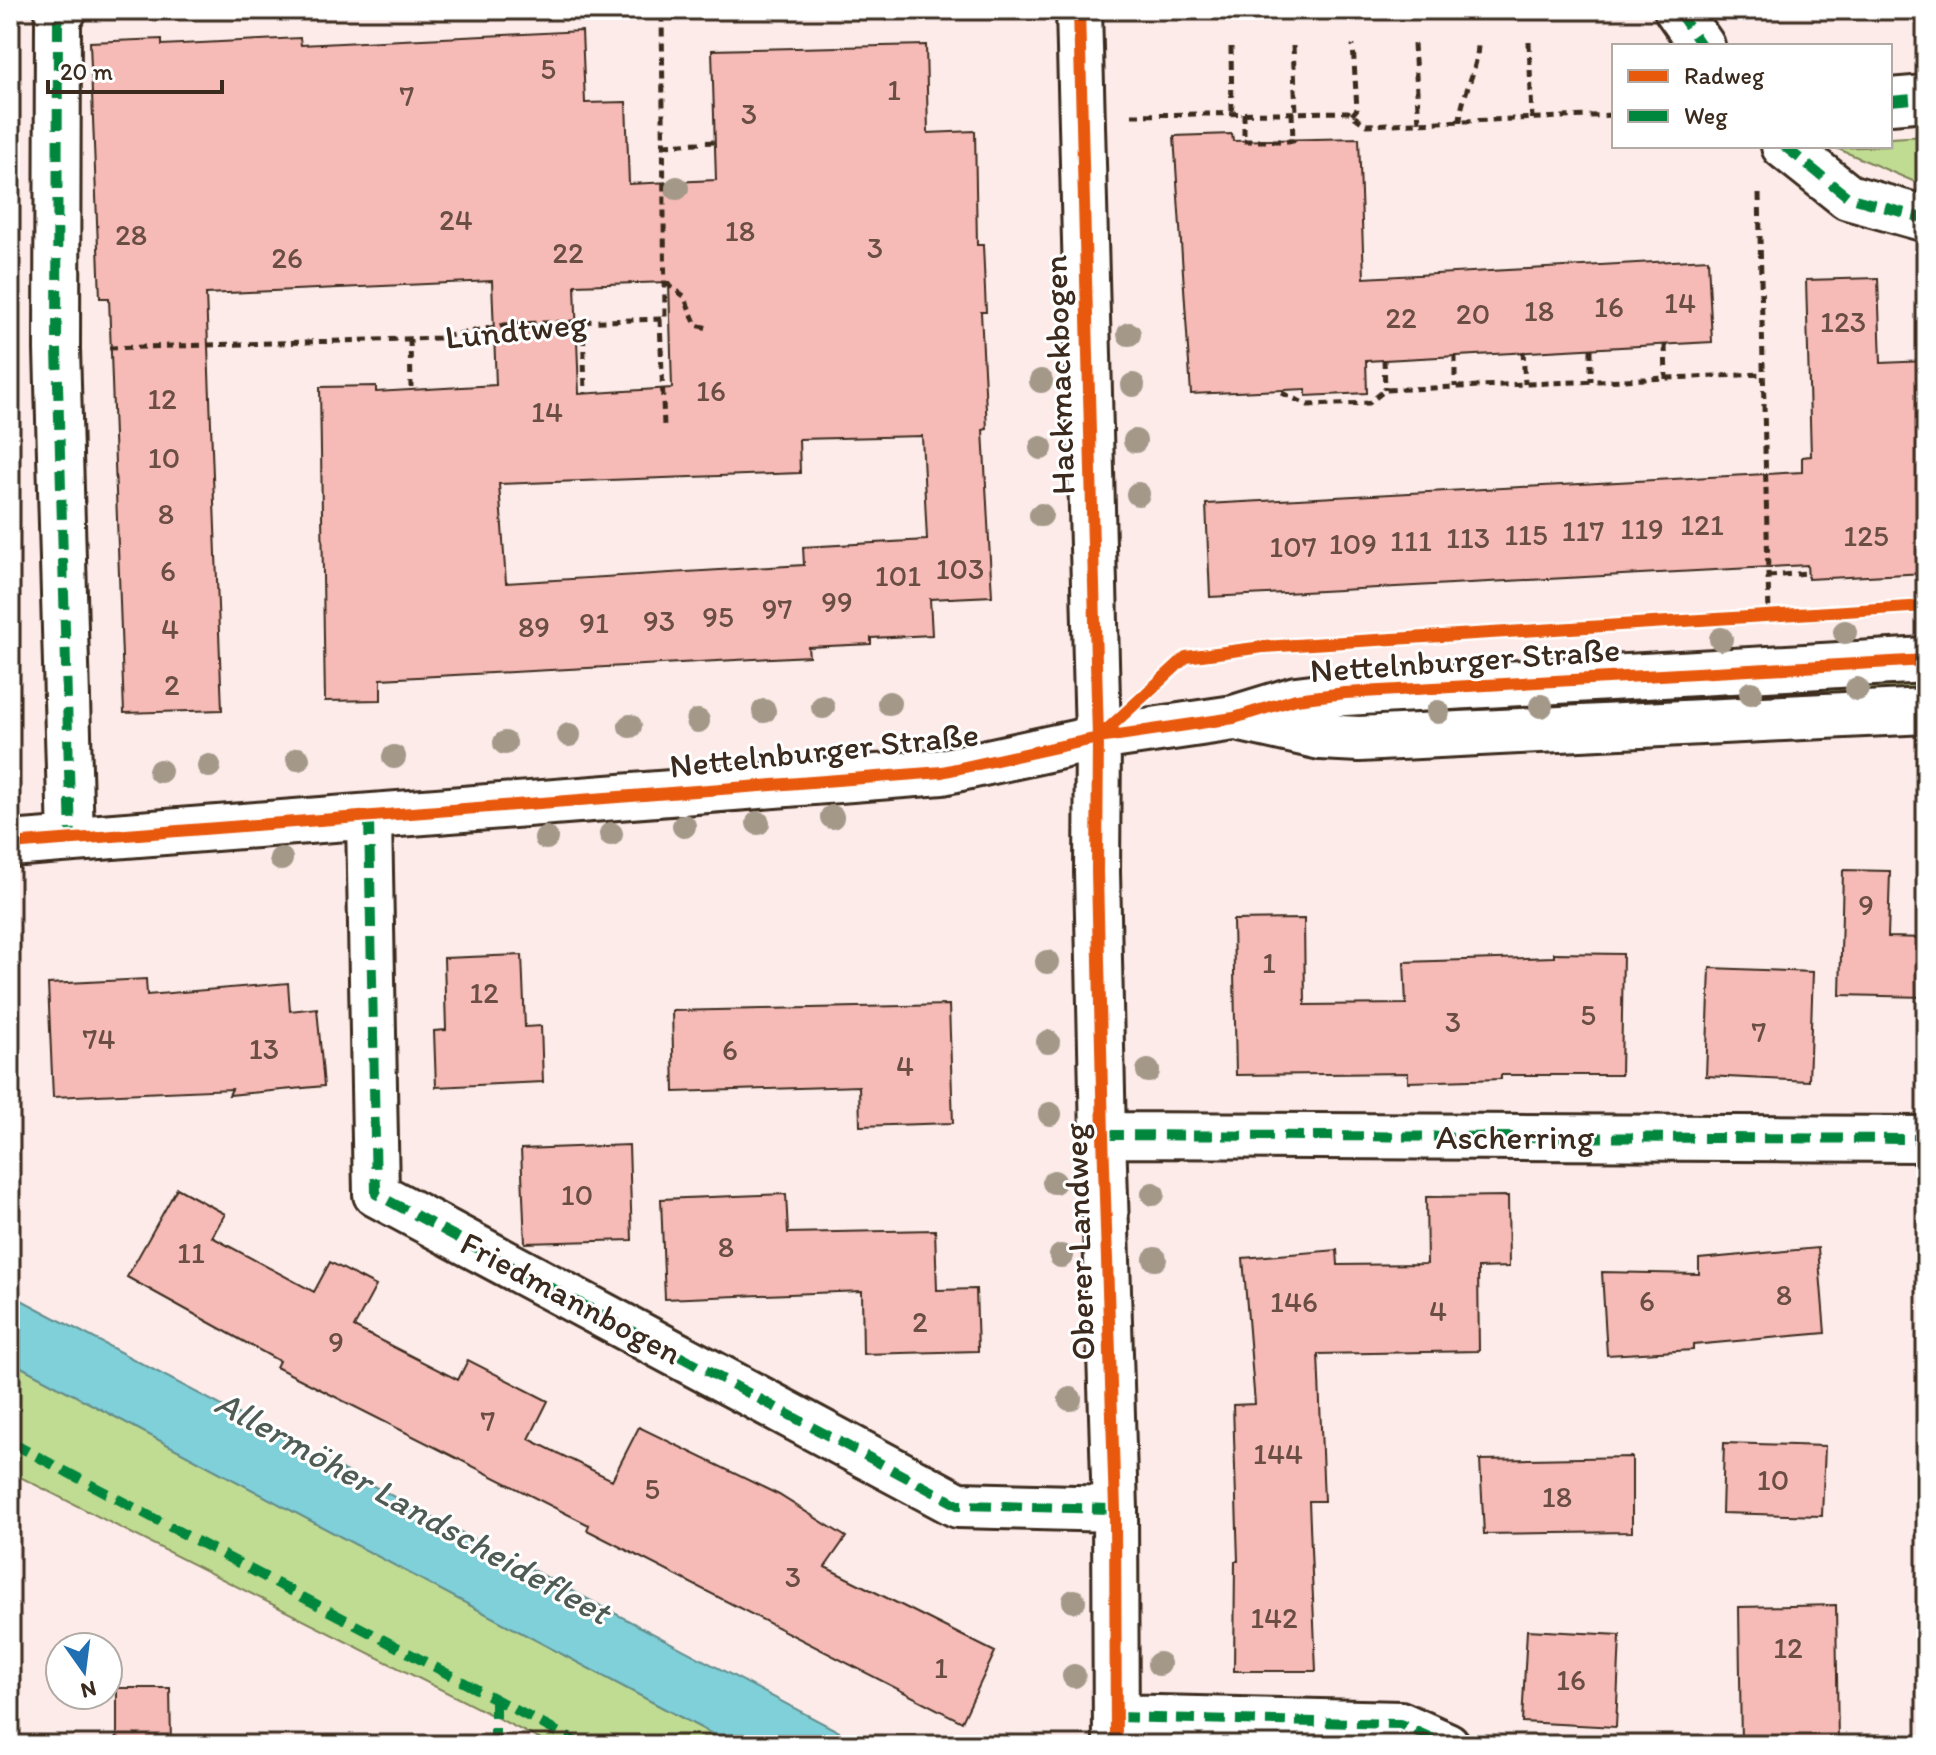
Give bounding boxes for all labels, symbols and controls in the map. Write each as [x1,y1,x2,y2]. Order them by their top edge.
scale bar [48,44,222,94]
legend [1612,44,1892,148]
house number: 5 [540,50,556,87]
text: 20 m [60,57,113,86]
text: Radweg [1684,61,1765,90]
house number: 1 [887,71,901,108]
house number: 7 [400,77,415,114]
house number: 3 [741,95,757,132]
text: Weg [1684,101,1728,130]
house number: 24 [439,201,473,238]
house number: 18 [725,212,755,249]
house number: 28 [115,216,147,253]
house number: 3 [867,229,883,266]
house number: 22 [552,234,584,271]
house number: 26 [271,239,303,276]
street label: Hackmackbogen [1034,254,1084,496]
house number: 14 [1664,284,1696,321]
house number: 16 [1594,288,1624,325]
house number: 18 [1524,292,1554,329]
house number: 20 [1456,295,1490,332]
house number: 22 [1385,299,1417,336]
street label: Lundtweg [443,302,590,358]
house number: 123 [1820,303,1866,340]
house number: 16 [696,372,726,409]
house number: 12 [147,380,177,417]
house number: 14 [531,393,563,430]
house number: 10 [148,439,180,476]
house number: 8 [158,495,174,532]
house number: 121 [1680,506,1724,543]
house number: 119 [1620,510,1664,547]
house number: 117 [1562,512,1604,549]
house number: 115 [1504,516,1548,553]
house number: 125 [1843,517,1889,554]
house number: 113 [1446,519,1490,556]
house number: 111 [1390,522,1432,559]
house number: 109 [1329,525,1377,562]
house number: 107 [1269,528,1317,565]
house number: 103 [936,550,984,587]
house number: 6 [160,552,176,589]
house number: 101 [875,557,921,594]
house number: 99 [821,583,853,620]
house number: 97 [762,590,792,627]
house number: 95 [702,598,734,635]
house number: 93 [643,602,675,639]
house number: 91 [579,604,609,641]
house number: 89 [518,608,550,645]
house number: 4 [161,610,179,647]
street label: Nettelnburger Straße [1309,629,1621,691]
house number: 2 [164,666,180,703]
street label: Nettelnburger Straße [667,713,981,787]
house number: 9 [1858,886,1874,923]
house number: 1 [1262,944,1276,981]
house number: 12 [469,974,499,1011]
house number: 5 [1580,996,1596,1033]
house number: 3 [1445,1003,1461,1040]
house number: 7 [1752,1013,1767,1050]
house number: 74 [83,1020,115,1057]
house number: 13 [249,1030,279,1067]
house number: 6 [722,1031,738,1068]
house number: 4 [896,1047,914,1084]
street label: Ascherring [1436,1117,1595,1158]
street label: Oberer Landweg [1054,1122,1104,1361]
house number: 10 [561,1176,593,1213]
street label: Friedmannbogen [454,1223,688,1373]
house number: 8 [718,1228,734,1265]
house number: 11 [177,1234,205,1271]
house number: 8 [1776,1276,1792,1313]
house number: 6 [1639,1282,1655,1319]
house number: 146 [1270,1283,1318,1320]
house number: 4 [1429,1292,1447,1329]
house number: 2 [912,1303,928,1340]
house number: 9 [328,1323,344,1360]
water label: Allermöher Landscheidefleet [208,1380,621,1635]
house number: 7 [481,1402,496,1439]
house number: 144 [1253,1435,1303,1472]
house number: 10 [1757,1461,1789,1498]
house number: 5 [644,1470,660,1507]
house number: 18 [1542,1478,1572,1515]
house number: 3 [785,1558,801,1595]
house number: 142 [1250,1599,1298,1636]
house number: 12 [1773,1629,1803,1666]
north arrow [44,1631,124,1711]
house number: 1 [934,1649,948,1686]
house number: 16 [1556,1661,1586,1698]
text: N [78,1675,99,1705]

